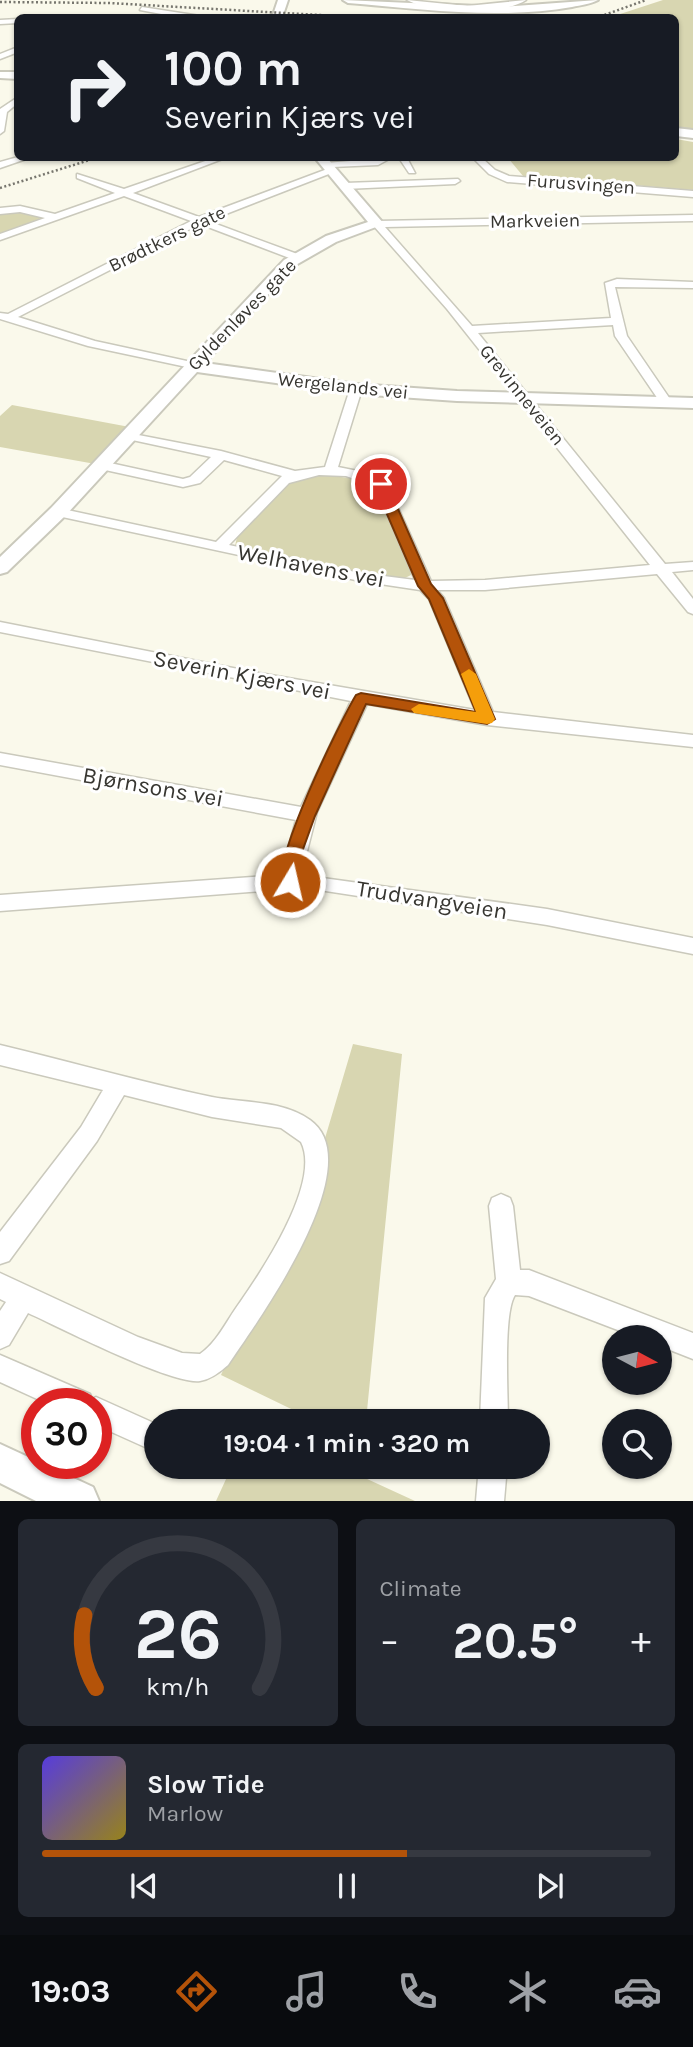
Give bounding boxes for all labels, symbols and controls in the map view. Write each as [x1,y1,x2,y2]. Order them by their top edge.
text: 100 m [164,40,302,97]
icon: right [49,42,140,133]
text: Severin Kjærs vei [164,99,415,136]
street label: Furusvingen [526,169,636,199]
street label: Brødtkers gate [105,201,229,277]
street label: Markveien [490,209,580,233]
street label: Gyldenløves gate [183,255,301,375]
street label: Grevinneveien [475,340,569,450]
street label: Wergelands vei [277,368,409,404]
pin [351,454,411,514]
icon: arrive [362,465,400,503]
street label: Welhavens vei [235,538,387,594]
street label: Severin Kjærs vei [151,645,333,705]
street label: Bjørnsons vei [80,761,226,813]
position arrow [253,845,327,919]
street label: Trudvangveien [354,875,510,925]
north arrow [602,1325,672,1395]
map controls [602,1325,672,1479]
speed limit sign: 30 [21,1388,112,1479]
button: search [602,1409,672,1479]
text: 19:04 · 1 min · 320 m [224,1428,470,1459]
text: Climate [380,1575,462,1602]
text: 26 [134,1592,222,1677]
text: 20.5° [452,1610,578,1671]
text: − [380,1618,399,1663]
text: + [631,1618,651,1663]
text: km/h [146,1672,209,1701]
text: Slow Tide [147,1769,265,1800]
text: Marlow [147,1800,223,1827]
icon: previous [125,1867,163,1905]
icon: pause [328,1867,366,1905]
icon: next [531,1867,569,1905]
icon: directions [172,1967,221,2016]
icon: music [282,1967,331,2016]
icon: phone [393,1967,442,2016]
icon: climate [503,1967,552,2016]
icon: car [613,1967,662,2016]
text: 19:03 [31,1973,110,2010]

